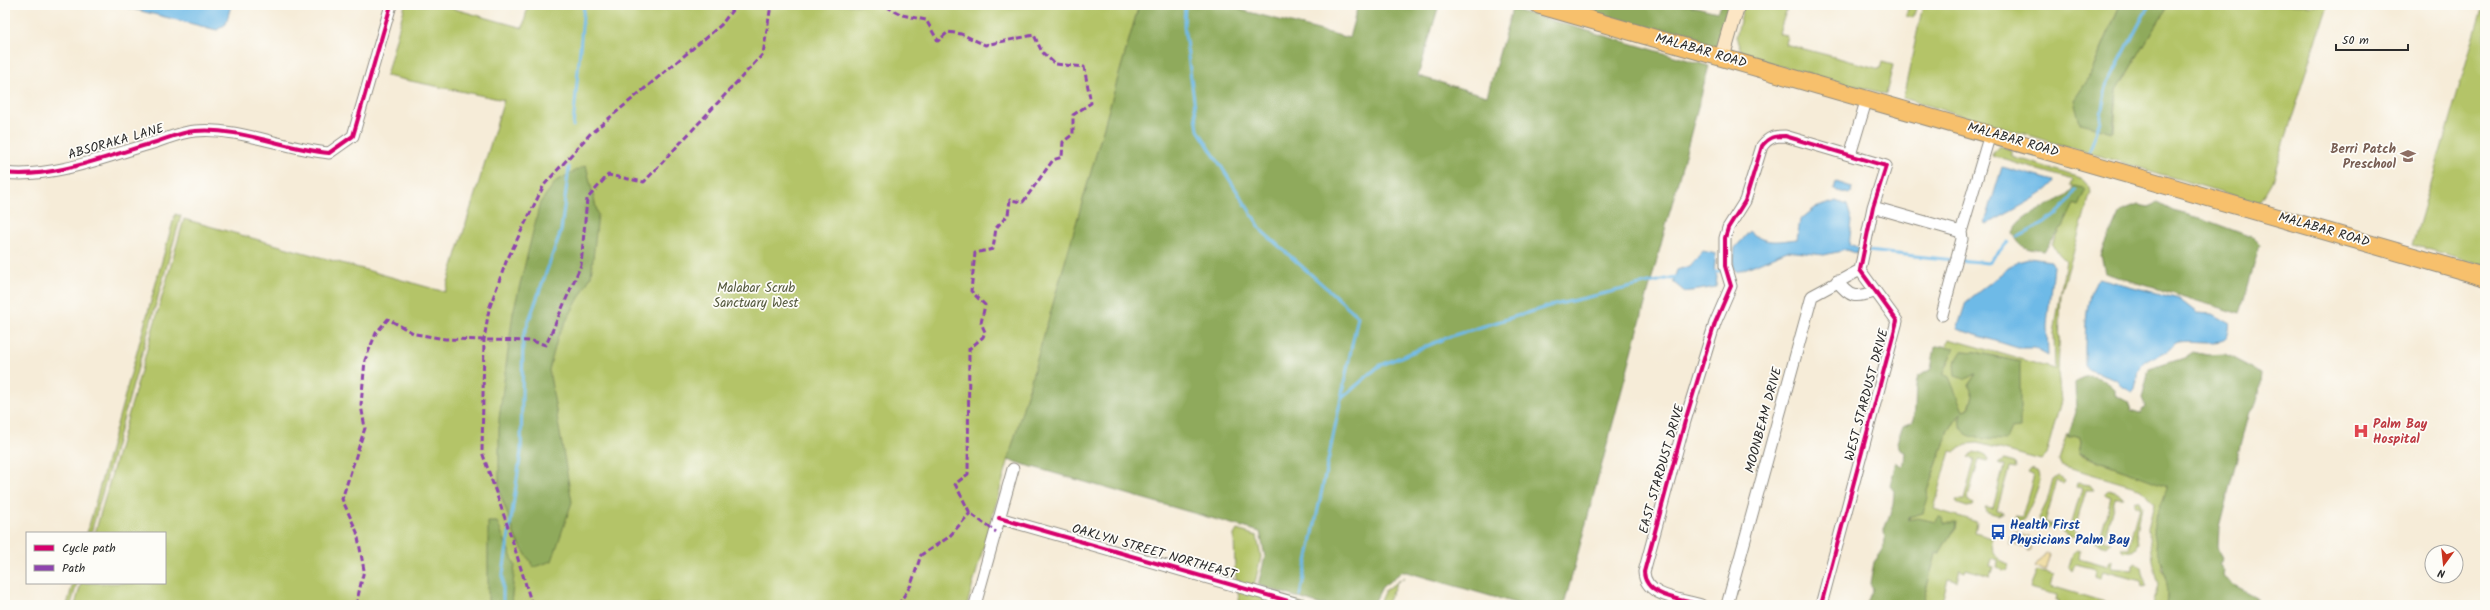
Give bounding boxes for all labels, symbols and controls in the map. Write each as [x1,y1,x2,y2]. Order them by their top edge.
scale bar [2336,26,2408,52]
street label: MALABAR ROAD [1653,28,1749,74]
text: 50 m [2342,31,2369,50]
street label: MALABAR ROAD [1965,117,2061,163]
street label: ABSORAKA LANE [66,118,167,166]
place label: Berri Patch Preschool [2330,139,2397,175]
school or university icon: Berri Patch Preschool [2399,147,2417,165]
street label: MALABAR ROAD [2276,207,2372,253]
park label: Malabar Scrub Sanctuary West [713,278,800,314]
street label: WEST STARDUST DRIVE [1839,326,1895,463]
street label: MOONBEAM DRIVE [1740,364,1788,475]
street label: EAST STARDUST DRIVE [1633,401,1691,536]
place label: Palm Bay Hospital [2373,414,2428,450]
hospital icon: Palm Bay Hospital [2352,422,2370,440]
place label: Health First Physicians Palm Bay [2010,515,2130,551]
street label: OAKLYN STREET NORTHEAST [1069,518,1240,586]
bus stop icon: Health First Physicians Palm Bay [1989,523,2007,541]
legend [26,532,166,584]
text: Cycle path [62,539,116,558]
north arrow [2424,544,2464,584]
text: Path [62,559,85,578]
text: N [2436,563,2447,582]

